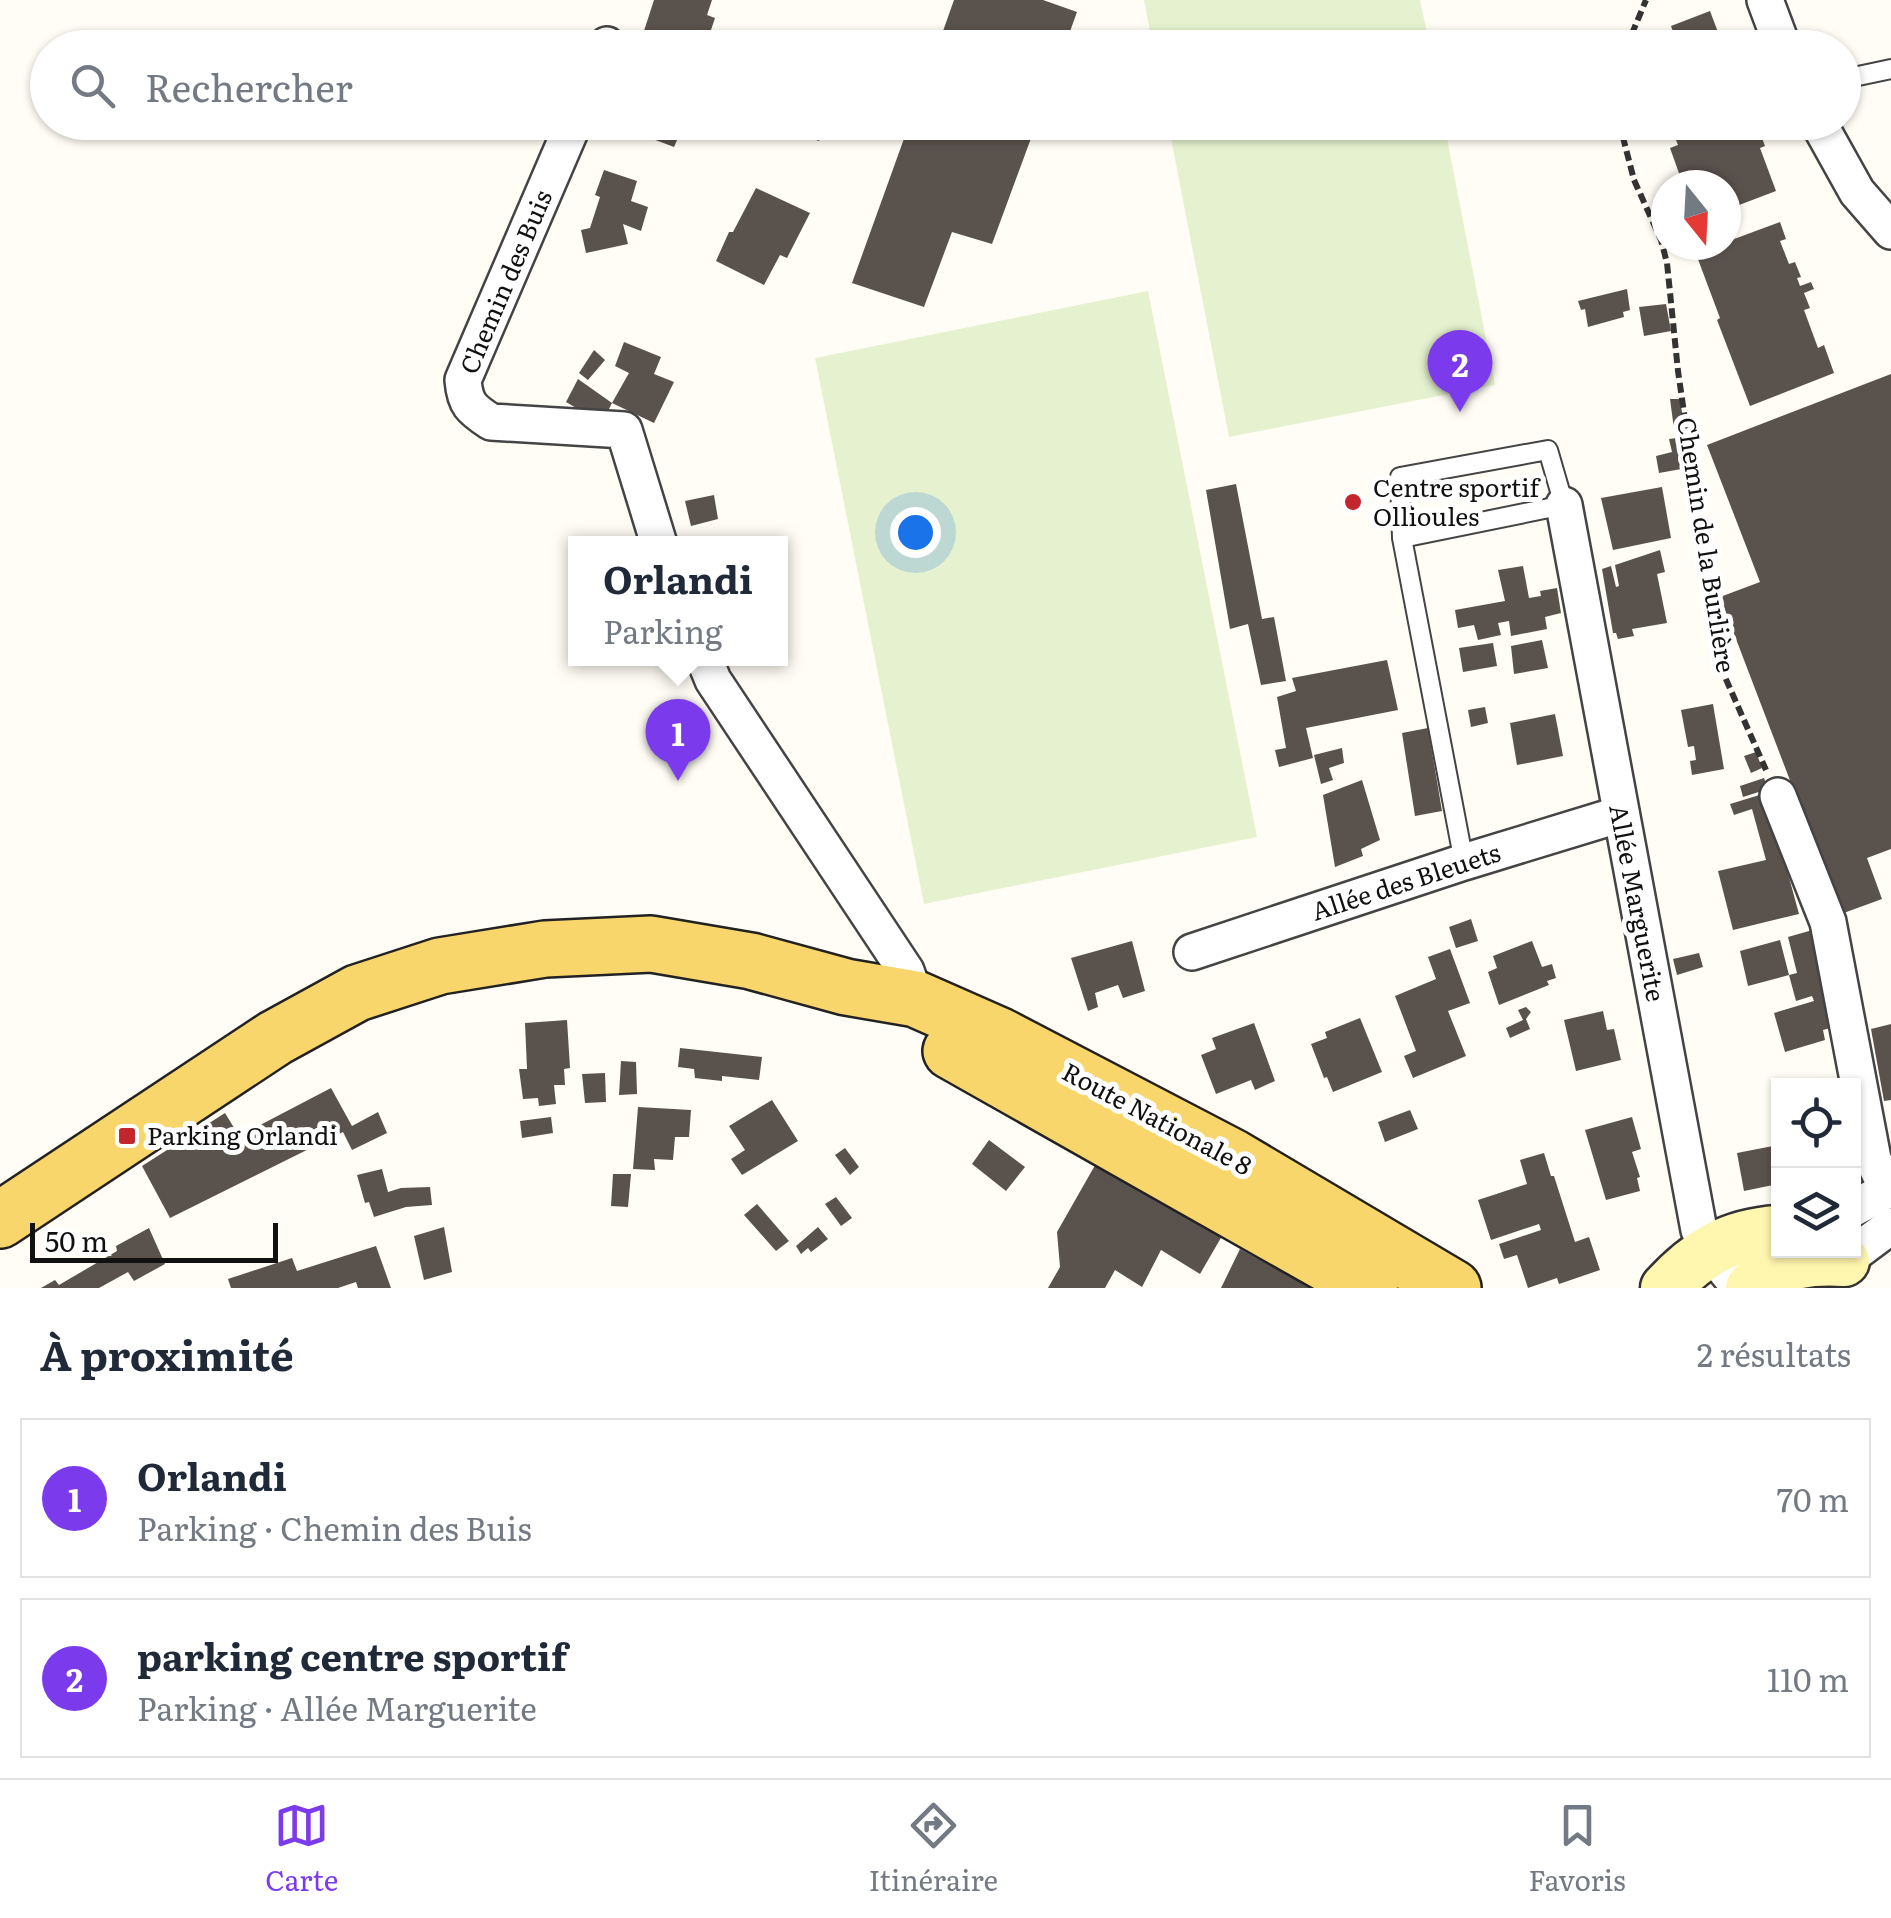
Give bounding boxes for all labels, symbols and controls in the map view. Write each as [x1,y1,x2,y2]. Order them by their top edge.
search box [30,30,1861,140]
text: Rechercher [145,57,353,114]
icon: search [65,58,120,113]
north arrow [1651,170,1741,260]
street label: Chemin des Buis [449,184,560,379]
pin: 2 [1428,330,1492,412]
street label: Chemin de la Burlière [1669,414,1746,675]
place label: Centre sportif Ollioules [1373,468,1542,534]
marker: Centre sportif Ollioules [1342,491,1364,513]
your location [890,507,941,558]
popup [568,536,788,666]
text: Orlandi [603,549,753,606]
text: Parking [603,606,723,654]
pin: 1 [646,698,710,781]
street label: Allée Marguerite [1601,801,1676,1005]
street label: Allée des Bleuets [1306,833,1505,929]
street label: Route Nationale 8 [1056,1052,1259,1183]
map controls [1771,1078,1861,1258]
button: locate [1771,1078,1861,1168]
place label: Parking Orlandi [147,1116,338,1153]
marker: Parking Orlandi [116,1125,138,1147]
button: layers [1771,1168,1861,1258]
scale bar [30,1218,278,1262]
text: 50 m [45,1219,108,1261]
text: À proximité [40,1322,294,1384]
text: 2 résultats [1697,1329,1851,1377]
text: Orlandi [137,1446,287,1503]
text: 1 [68,1474,81,1522]
text: 70 m [1777,1474,1849,1522]
text: Parking · Chemin des Buis [137,1503,532,1551]
text: parking centre sportif [137,1626,567,1683]
text: 2 [66,1654,83,1702]
text: 110 m [1767,1654,1849,1702]
text: Parking · Allée Marguerite [137,1683,537,1731]
tab: Carte [265,1798,338,1900]
tab: Itinéraire [869,1798,998,1900]
tab: Favoris [1528,1798,1626,1900]

